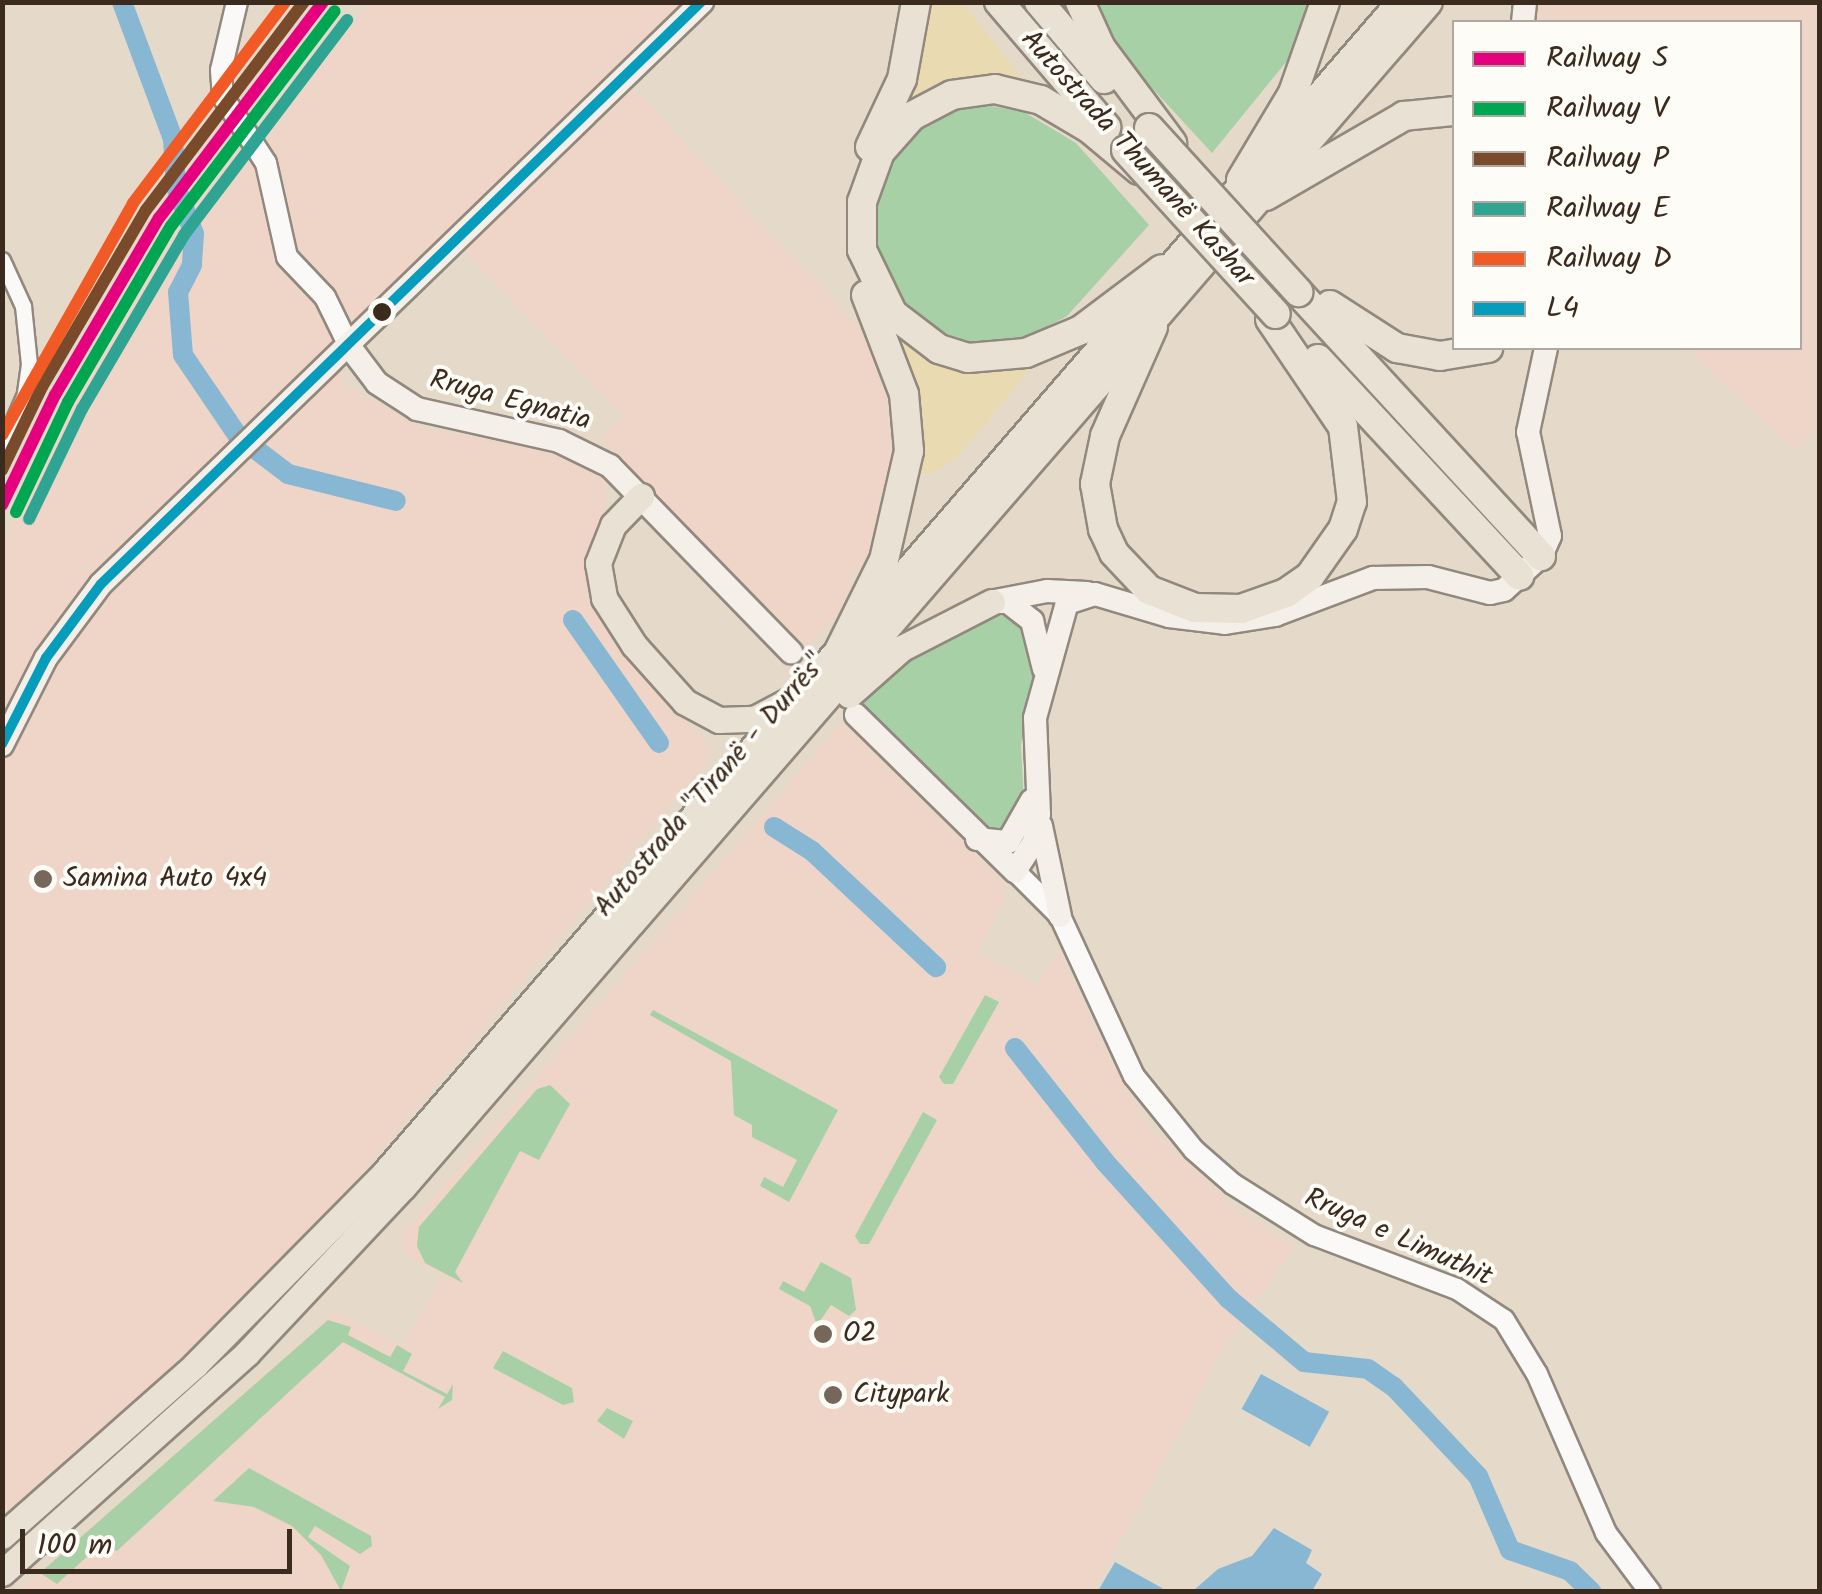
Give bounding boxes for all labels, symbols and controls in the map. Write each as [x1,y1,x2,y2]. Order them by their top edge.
legend [1452,20,1802,350]
street label: Autostrada Thumanë Kashar [1013,24,1261,294]
text: Railway S [1546,35,1668,83]
text: Railway V [1546,85,1668,133]
text: Railway P [1546,135,1669,183]
text: Railway E [1546,185,1670,233]
text: Railway D [1546,235,1672,283]
text: L4 [1546,285,1579,333]
unlabelled marker [372,302,392,322]
street label: Rruga Egnatia [426,363,594,439]
street label: Autostrada "Tiranë - Durrës" [588,648,834,924]
place label: Samina Auto 4x4 [63,862,267,896]
marker: Samina Auto 4x4 [32,868,54,890]
street label: Rruga e Limuthit [1299,1182,1497,1294]
place label: O2 [843,1317,876,1351]
marker: O2 [812,1323,834,1345]
place label: Citypark [853,1378,949,1412]
marker: Citypark [822,1384,844,1406]
scale bar [25,1509,298,1571]
text: 100 m [37,1522,112,1570]

